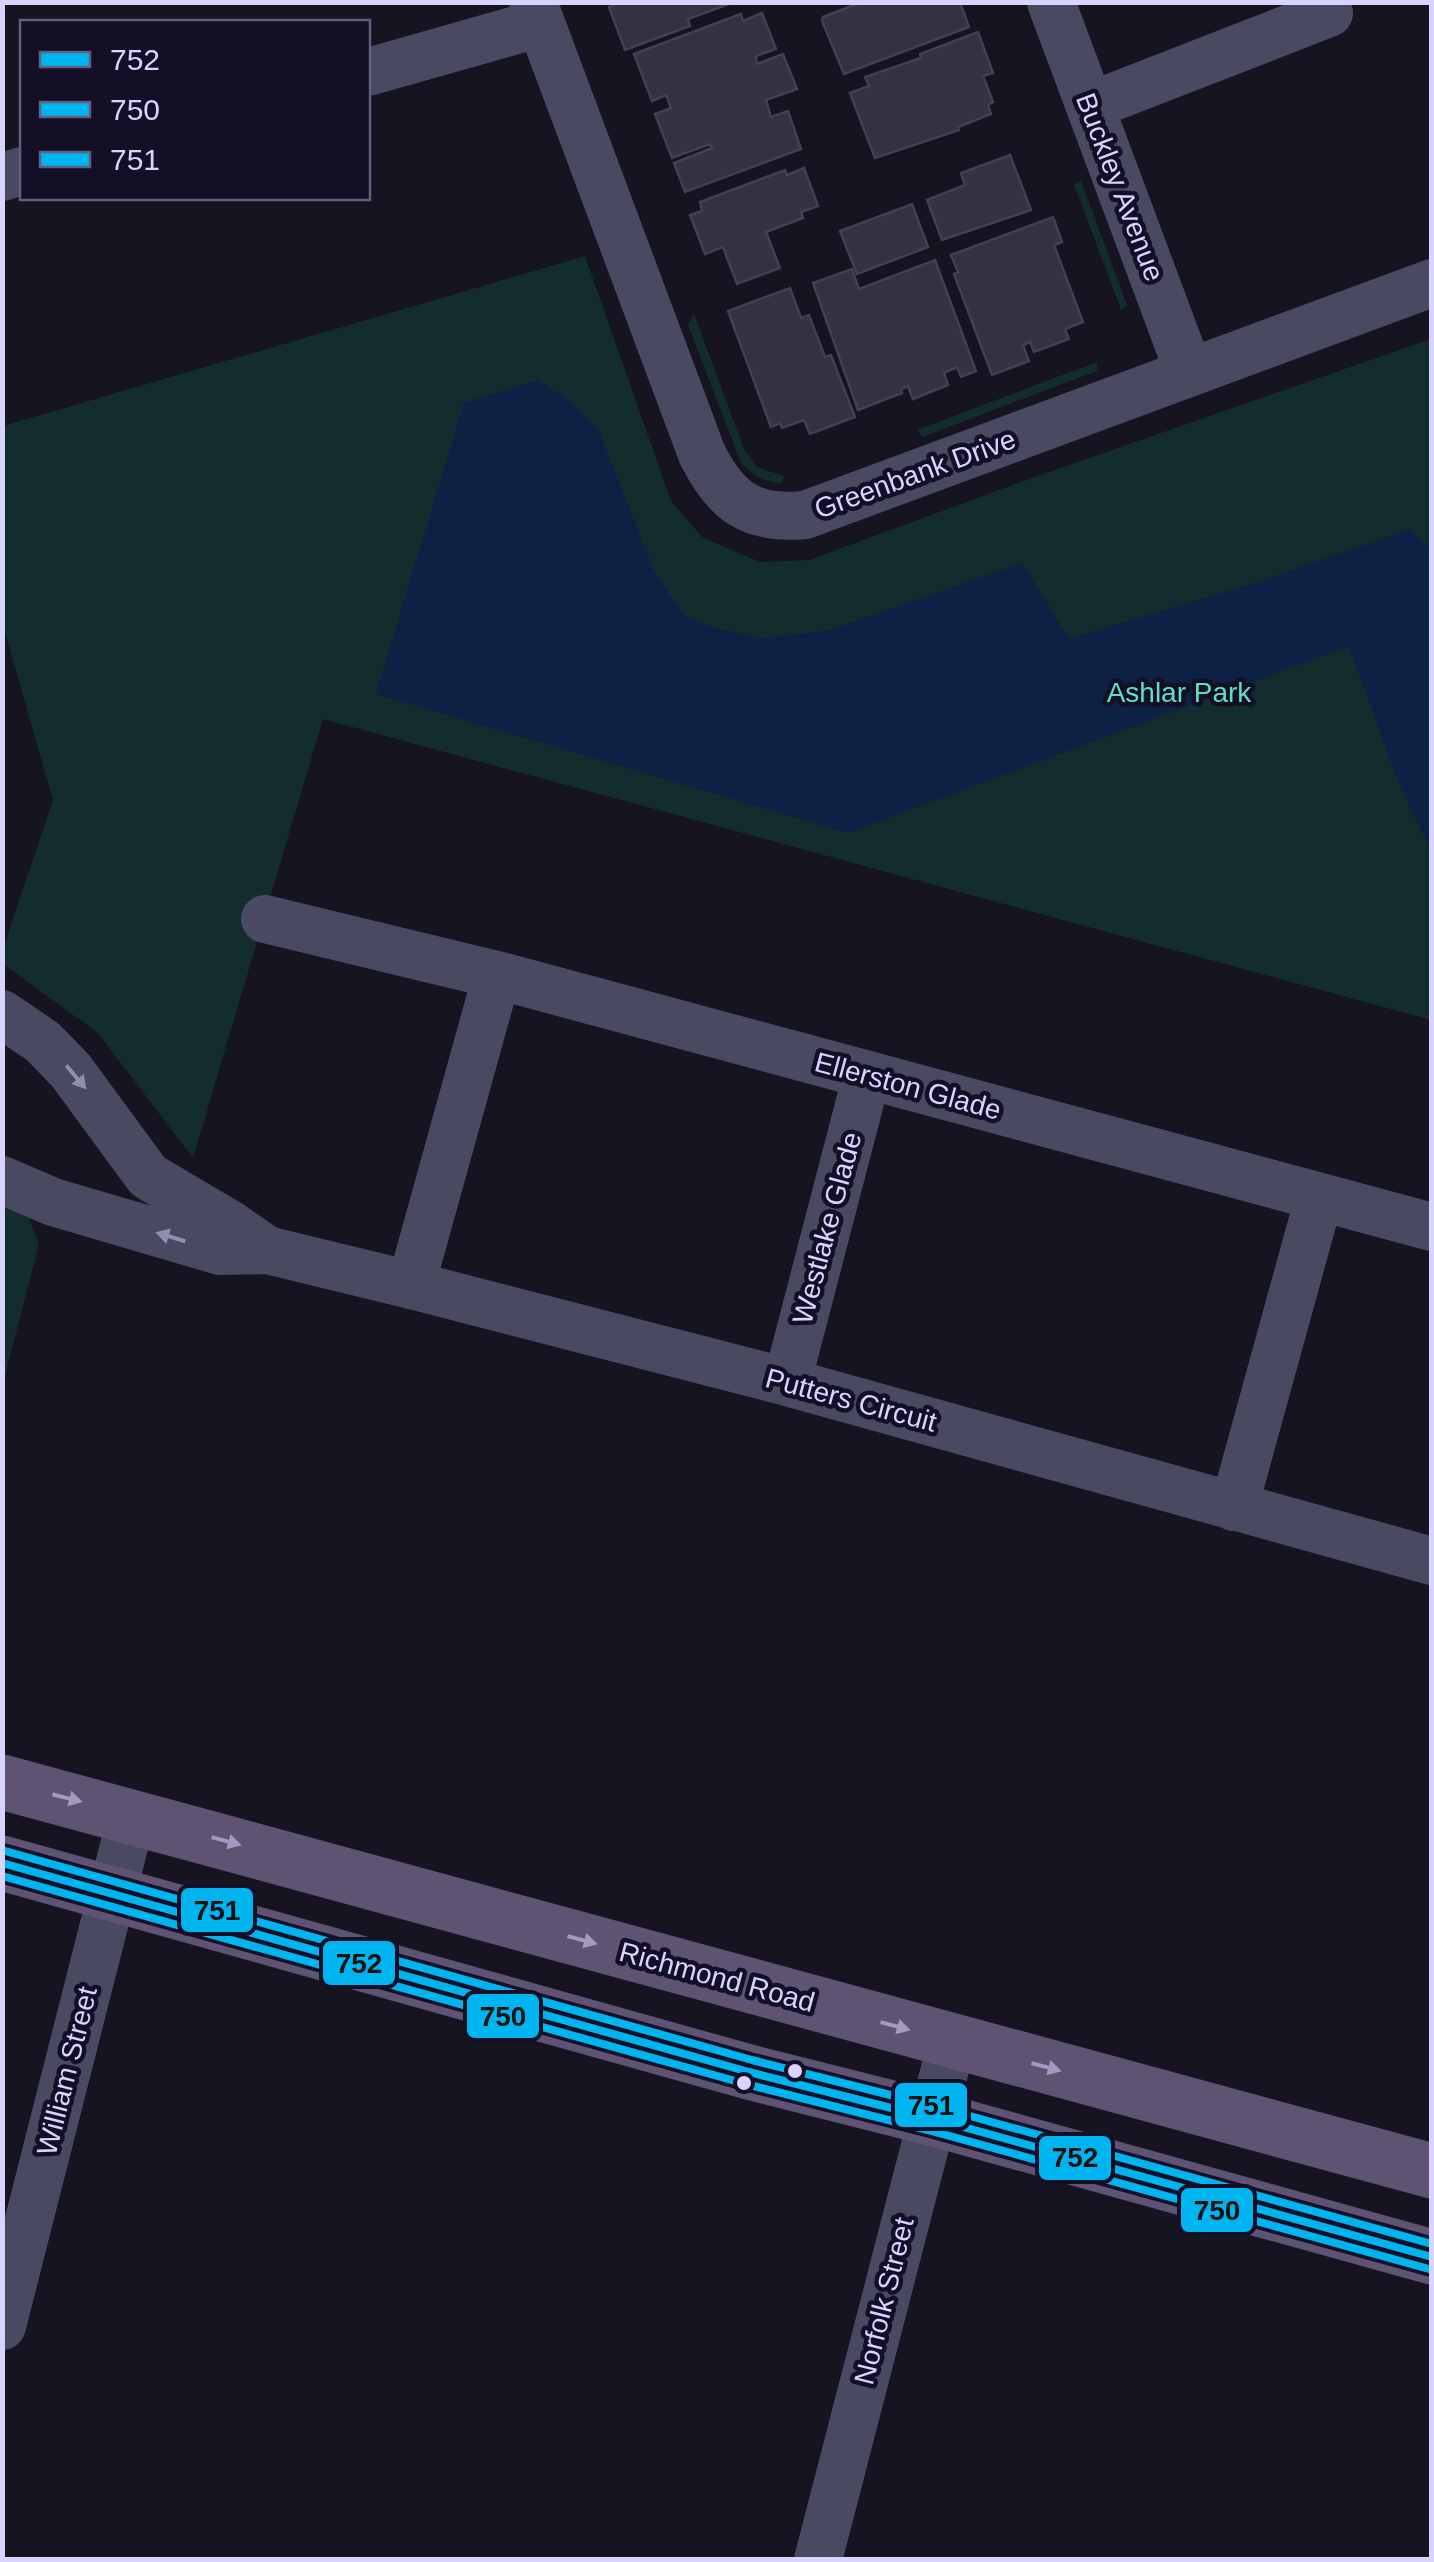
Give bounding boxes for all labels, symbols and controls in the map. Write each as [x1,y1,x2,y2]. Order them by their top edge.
legend [20,20,370,200]
text: 752 [110,43,160,76]
street label: Buckley Avenue [1070,89,1170,285]
text: 750 [110,93,160,126]
text: 751 [110,143,160,176]
street label: Greenbank Drive [810,423,1020,525]
park label: Ashlar Park [1107,677,1252,708]
street label: Ellerston Glade [812,1046,1004,1126]
one-way arrow [64,1065,86,1090]
street label: Westlake Glade [787,1129,867,1327]
one-way arrow [155,1229,186,1244]
street label: Putters Circuit [762,1362,940,1438]
one-way arrow [52,1791,83,1807]
one-way arrow [211,1834,242,1849]
line badge: 751 [179,1886,255,1934]
text: 751 [194,1895,240,1926]
one-way arrow [567,1932,598,1948]
street label: Richmond Road [616,1936,818,2018]
line badge: 752 [321,1939,397,1987]
text: 752 [336,1948,382,1979]
street label: William Street [31,1983,103,2159]
line badge: 750 [465,1992,541,2040]
text: 750 [480,2001,526,2032]
one-way arrow [880,2019,911,2035]
one-way arrow [1031,2060,1062,2076]
unlabelled marker [785,2061,805,2081]
unlabelled marker [734,2073,754,2093]
line badge: 751 [893,2081,969,2129]
text: 751 [908,2090,954,2121]
line badge: 752 [1037,2134,1113,2182]
text: 752 [1052,2142,1098,2173]
line badge: 750 [1179,2186,1255,2234]
text: 750 [1194,2195,1240,2226]
street label: Norfolk Street [848,2214,920,2388]

